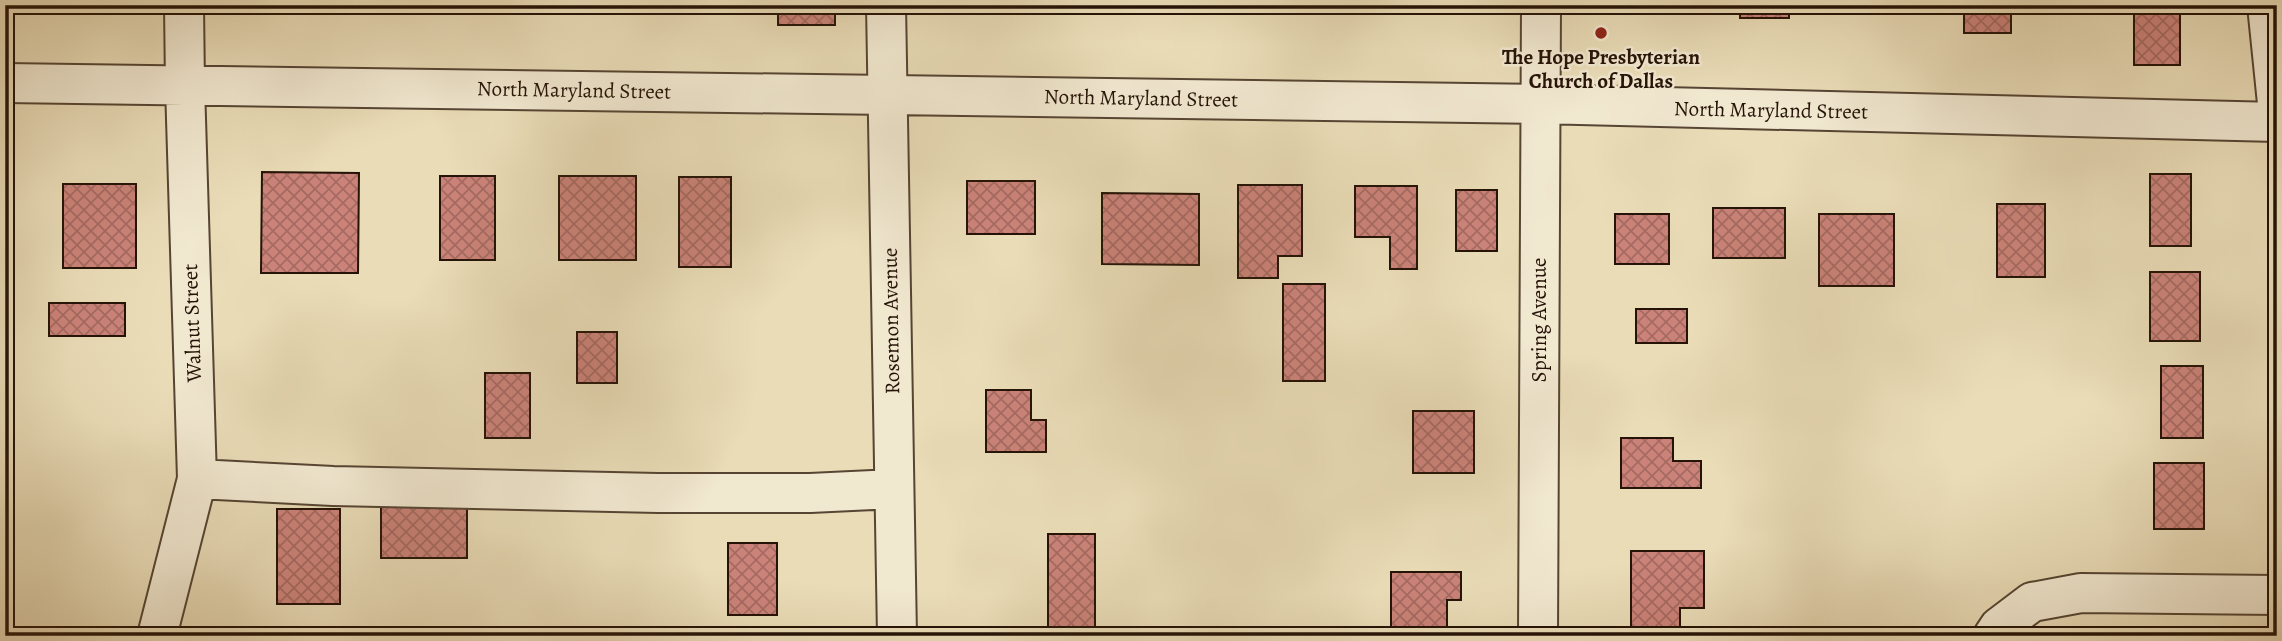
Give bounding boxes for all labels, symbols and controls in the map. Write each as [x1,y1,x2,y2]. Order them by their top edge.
marker: The Hope Presbyterian Church of Dallas [1593,25,1609,41]
place label: The Hope Presbyterian Church of Dallas [1502,43,1700,95]
street label: North Maryland Street [477,74,671,106]
street label: North Maryland Street [1044,82,1238,114]
street label: North Maryland Street [1674,94,1868,126]
street label: Rosemon Avenue [876,247,906,395]
street label: Spring Avenue [1525,258,1553,382]
street label: Walnut Street [176,263,208,384]

